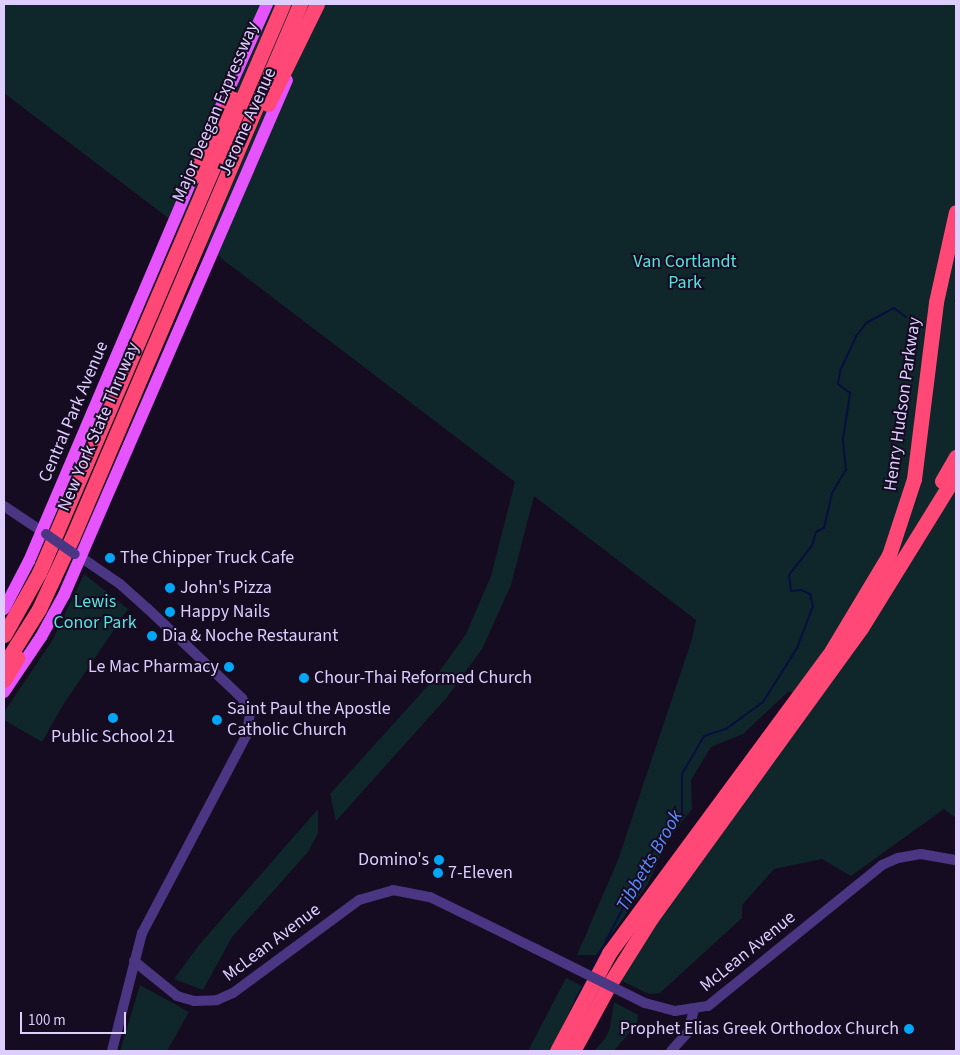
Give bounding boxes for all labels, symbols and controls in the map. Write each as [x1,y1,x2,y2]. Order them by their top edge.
street label: Major Deegan Expressway [168,19,264,205]
street label: Jerome Avenue [214,64,282,180]
park label: Van Cortlandt Park [633,252,737,294]
street label: Henry Hudson Parkway [880,316,926,492]
street label: Central Park Avenue [35,338,113,486]
street label: New York State Thruway [54,339,144,515]
place label: The Chipper Truck Cafe [120,547,294,569]
marker: The Chipper Truck Cafe [104,552,116,564]
place label: John's Pizza [180,577,272,599]
marker: John's Pizza [164,582,176,594]
park label: Lewis Conor Park [53,592,137,634]
place label: Happy Nails [180,601,270,623]
marker: Happy Nails [164,606,176,618]
place label: Dia & Noche Restaurant [162,625,338,647]
marker: Dia & Noche Restaurant [146,630,158,642]
place label: Le Mac Pharmacy [88,656,219,678]
marker: Le Mac Pharmacy [223,661,235,673]
place label: Chour-Thai Reformed Church [314,667,532,689]
marker: Chour-Thai Reformed Church [298,672,310,684]
place label: Saint Paul the Apostle Catholic Church [227,699,391,742]
marker: Public School 21 [107,712,119,724]
marker: Saint Paul the Apostle Catholic Church [211,714,223,726]
place label: Public School 21 [51,726,175,748]
water label: Tibbetts Brook [612,806,688,916]
place label: Domino's [358,849,429,871]
marker: Domino's [433,854,445,866]
place label: 7-Eleven [448,862,513,884]
marker: 7-Eleven [432,867,444,879]
street label: McLean Avenue [219,899,325,987]
street label: McLean Avenue [696,907,800,997]
scale bar [22,1002,129,1034]
text: 100 m [28,1010,66,1031]
place label: Prophet Elias Greek Orthodox Church [620,1018,899,1040]
marker: Prophet Elias Greek Orthodox Church [903,1023,915,1035]

